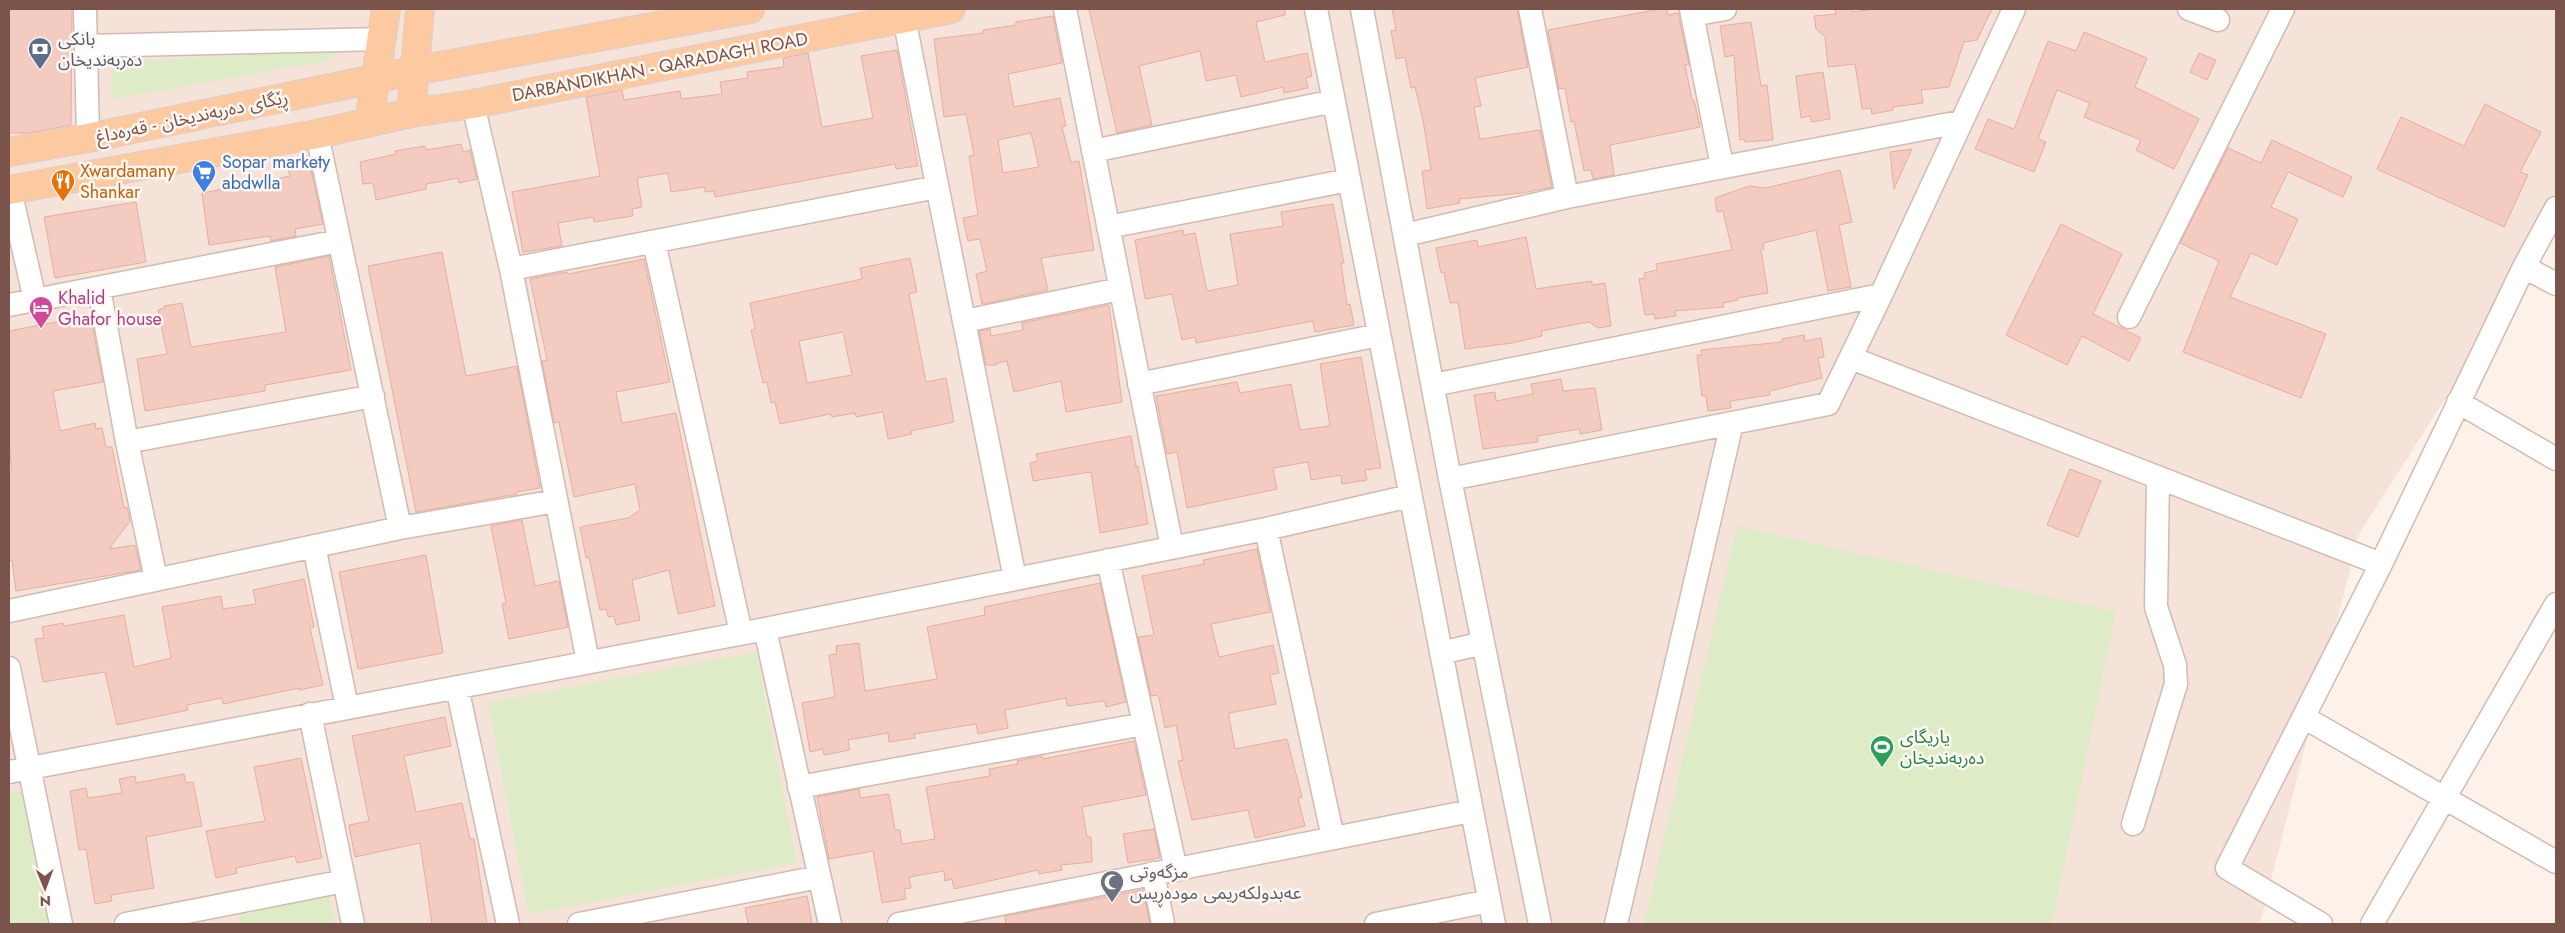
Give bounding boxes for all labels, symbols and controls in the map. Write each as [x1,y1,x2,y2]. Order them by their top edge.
place label: بانکی دەربەندیخان [58,26,142,73]
street label: DARBANDIKHAN - QARADAGH ROAD [510,26,810,108]
bank icon: بانکی دەربەندیخان [27,36,53,70]
street label: ڕێگای دەربەندیخان - قەرەداغ [94,84,291,152]
place label: Sopar markety abdwlla [222,149,330,196]
place label: Xwardamany Shankar [80,158,175,205]
supermarket icon: Sopar markety abdwlla [191,159,217,193]
restaurant icon: Xwardamany Shankar [50,168,76,202]
place label: Khalid Ghafor house [58,285,162,332]
hotel icon: Khalid Ghafor house [28,295,54,329]
place label: یاریگاى ده‌ربه‌ندیخان [1900,724,1984,771]
sports icon: یاریگاى ده‌ربه‌ندیخان [1869,734,1895,768]
place label: مزگەوتی عەبدولکەریمی مودەڕیس [1130,859,1301,908]
north arrow [20,863,70,913]
mosque icon: مزگەوتی عەبدولکەریمی مودەڕیس [1099,869,1125,903]
text: N [39,891,51,911]

